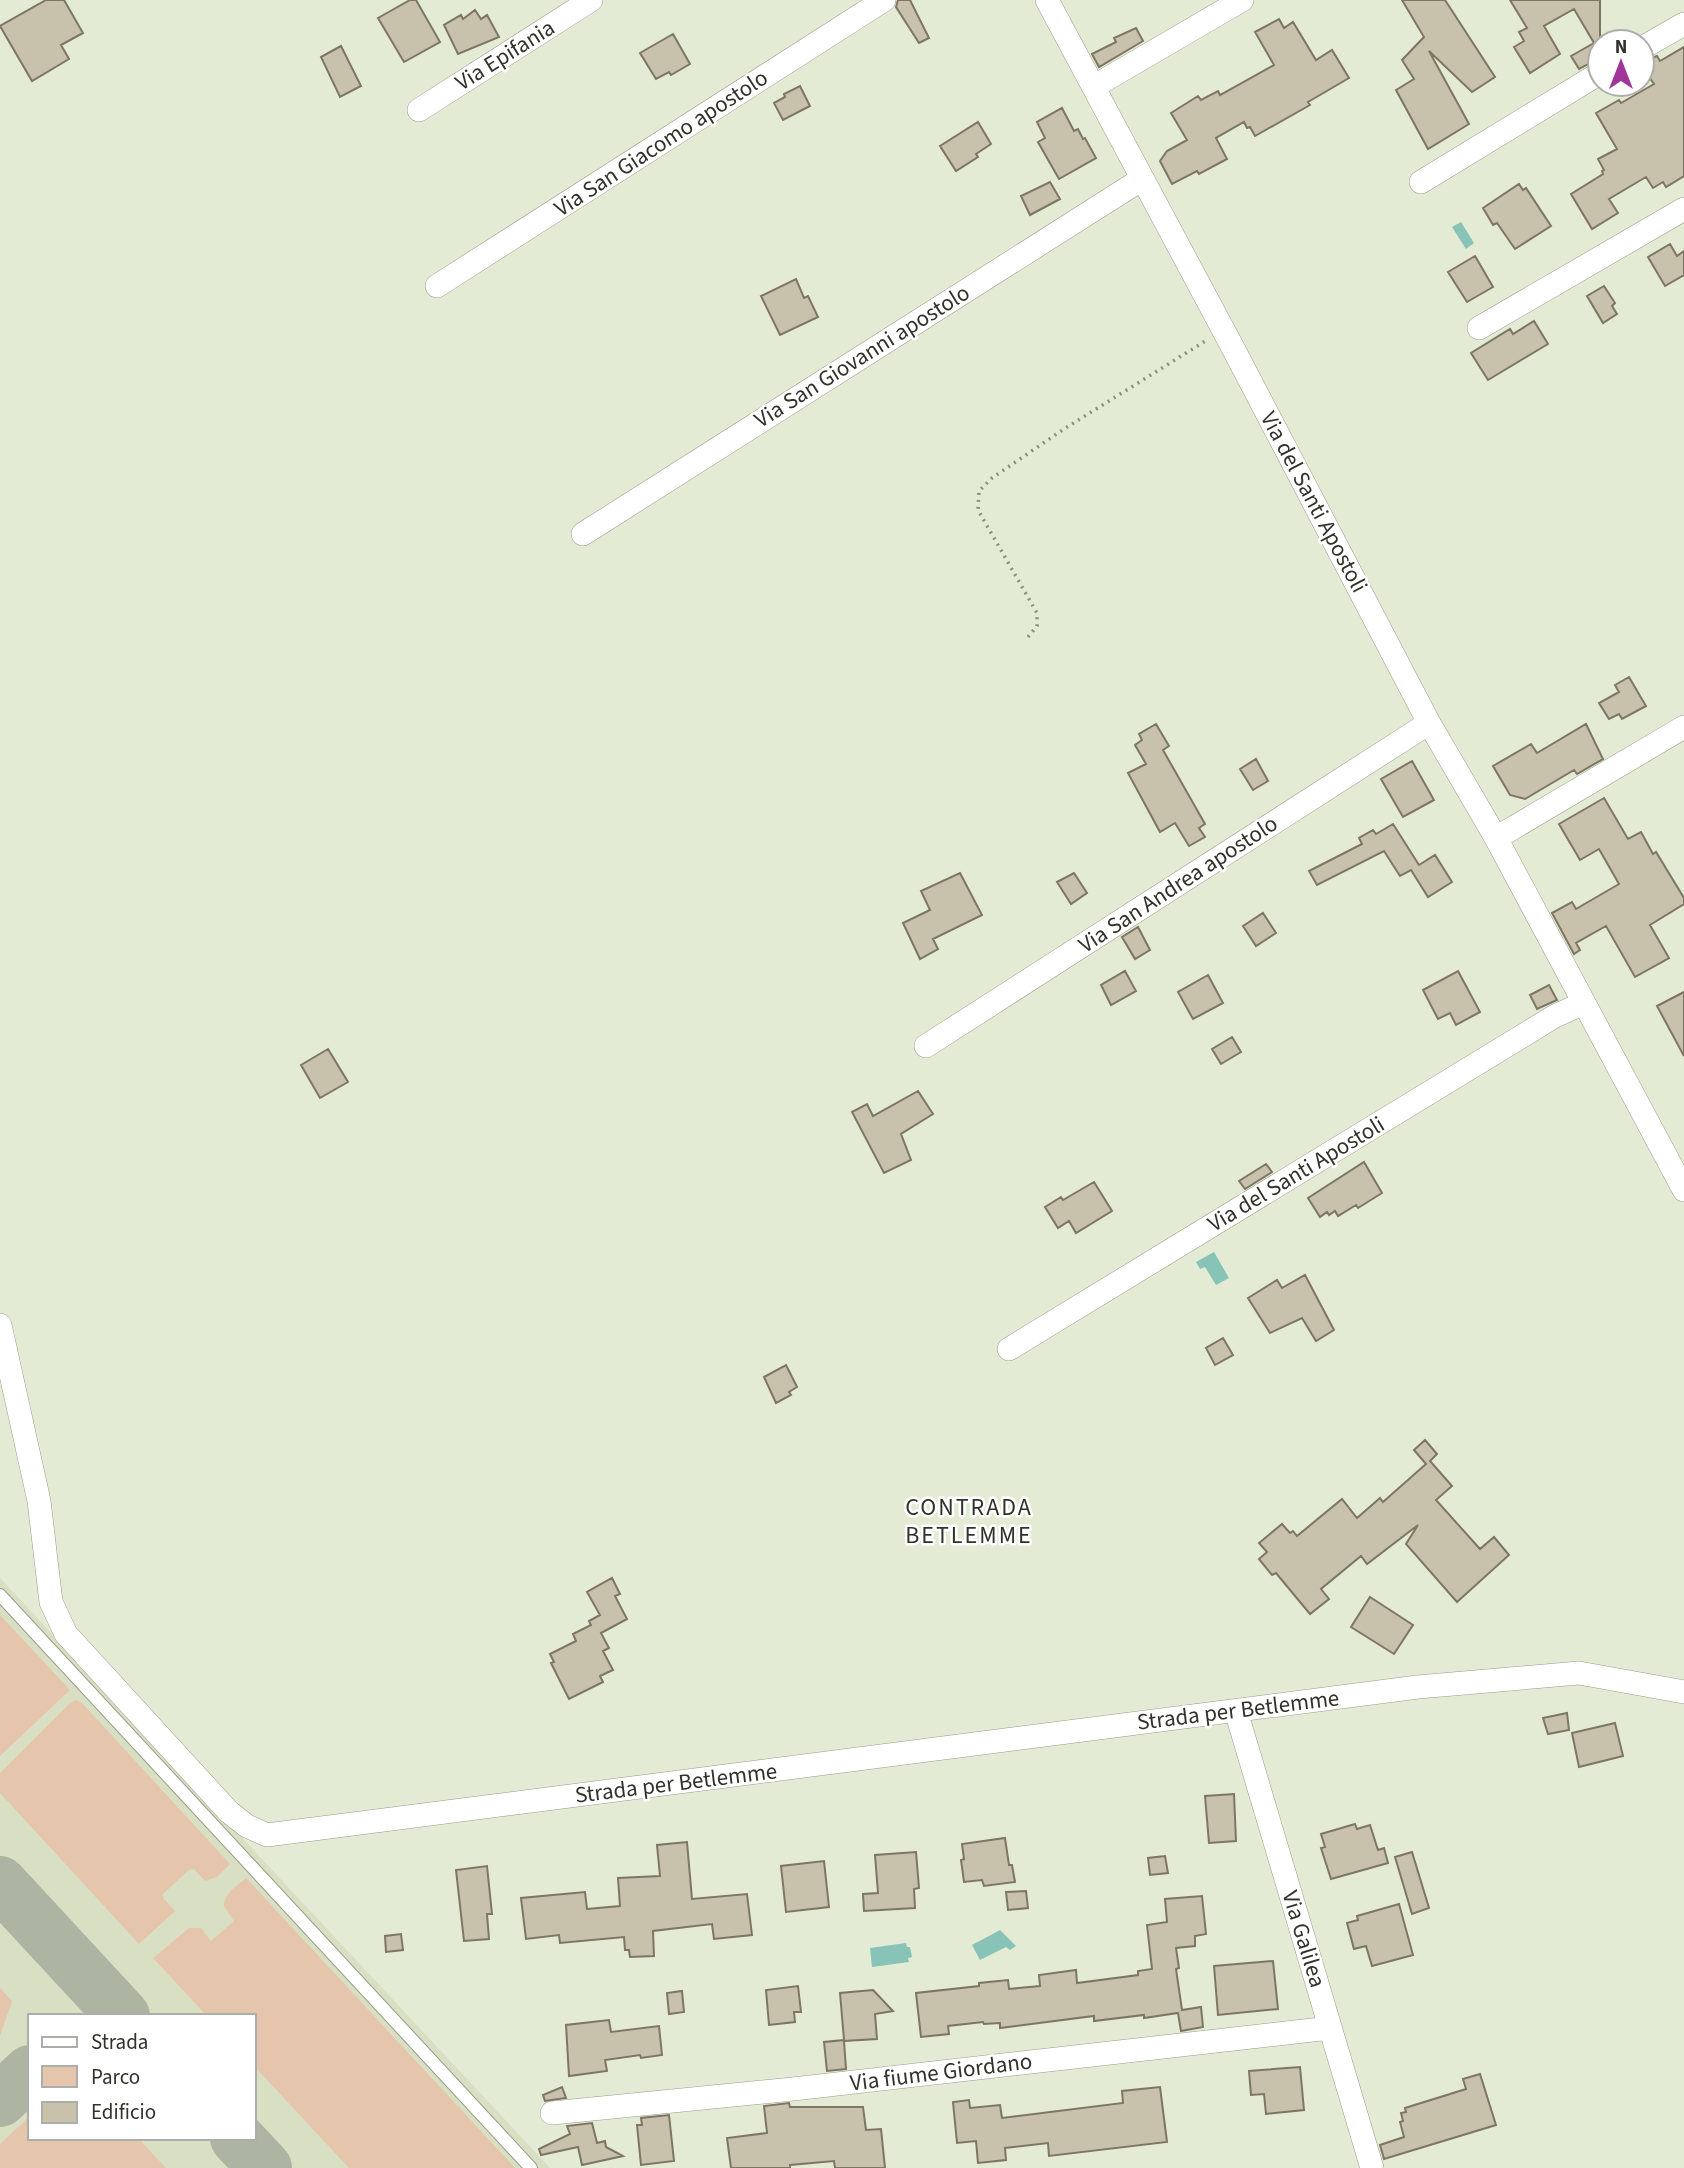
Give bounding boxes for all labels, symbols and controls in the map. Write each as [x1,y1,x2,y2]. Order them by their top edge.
street label: Via Epifania [449,11,561,99]
north arrow [1586,28,1656,98]
text: N [1615,34,1627,61]
street label: Via San Giacomo apostolo [548,61,774,225]
street label: Via San Giovanni apostolo [748,276,976,436]
street label: Via del Santi Apostoli [1252,405,1376,599]
street label: Via San Andrea apostolo [1072,807,1284,961]
street label: Via del Santi Apostoli [1201,1108,1391,1240]
district label: CONTRADA BETLEMME [905,1490,1033,1553]
street label: Strada per Betlemme [1135,1681,1341,1739]
street label: Strada per Betlemme [573,1754,779,1812]
street label: Via Galilea [1274,1887,1334,1991]
legend [28,2014,256,2140]
text: Strada [91,2027,148,2057]
street label: Via fiume Giordano [848,2044,1034,2100]
text: Parco [91,2062,140,2092]
text: Edificio [91,2097,156,2127]

